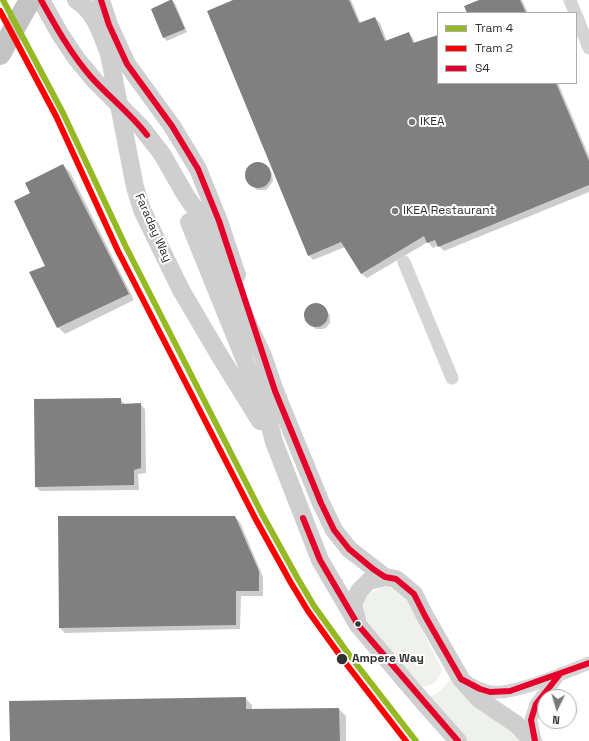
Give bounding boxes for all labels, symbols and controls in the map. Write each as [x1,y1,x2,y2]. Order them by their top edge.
legend [437,12,577,84]
text: Tram 4 [475,20,513,36]
text: Tram 2 [475,40,513,56]
text: S4 [475,60,490,76]
place label: IKEA [420,115,445,129]
marker: IKEA [407,117,417,127]
street label: Faraday Way [131,191,175,265]
place label: IKEA Restaurant [403,204,495,218]
marker: IKEA Restaurant [390,206,400,216]
unlabelled marker [353,619,363,629]
marker: Ampere Way [335,652,349,666]
place label: Ampere Way [352,652,424,666]
north arrow [537,689,577,729]
text: N [552,713,560,727]

